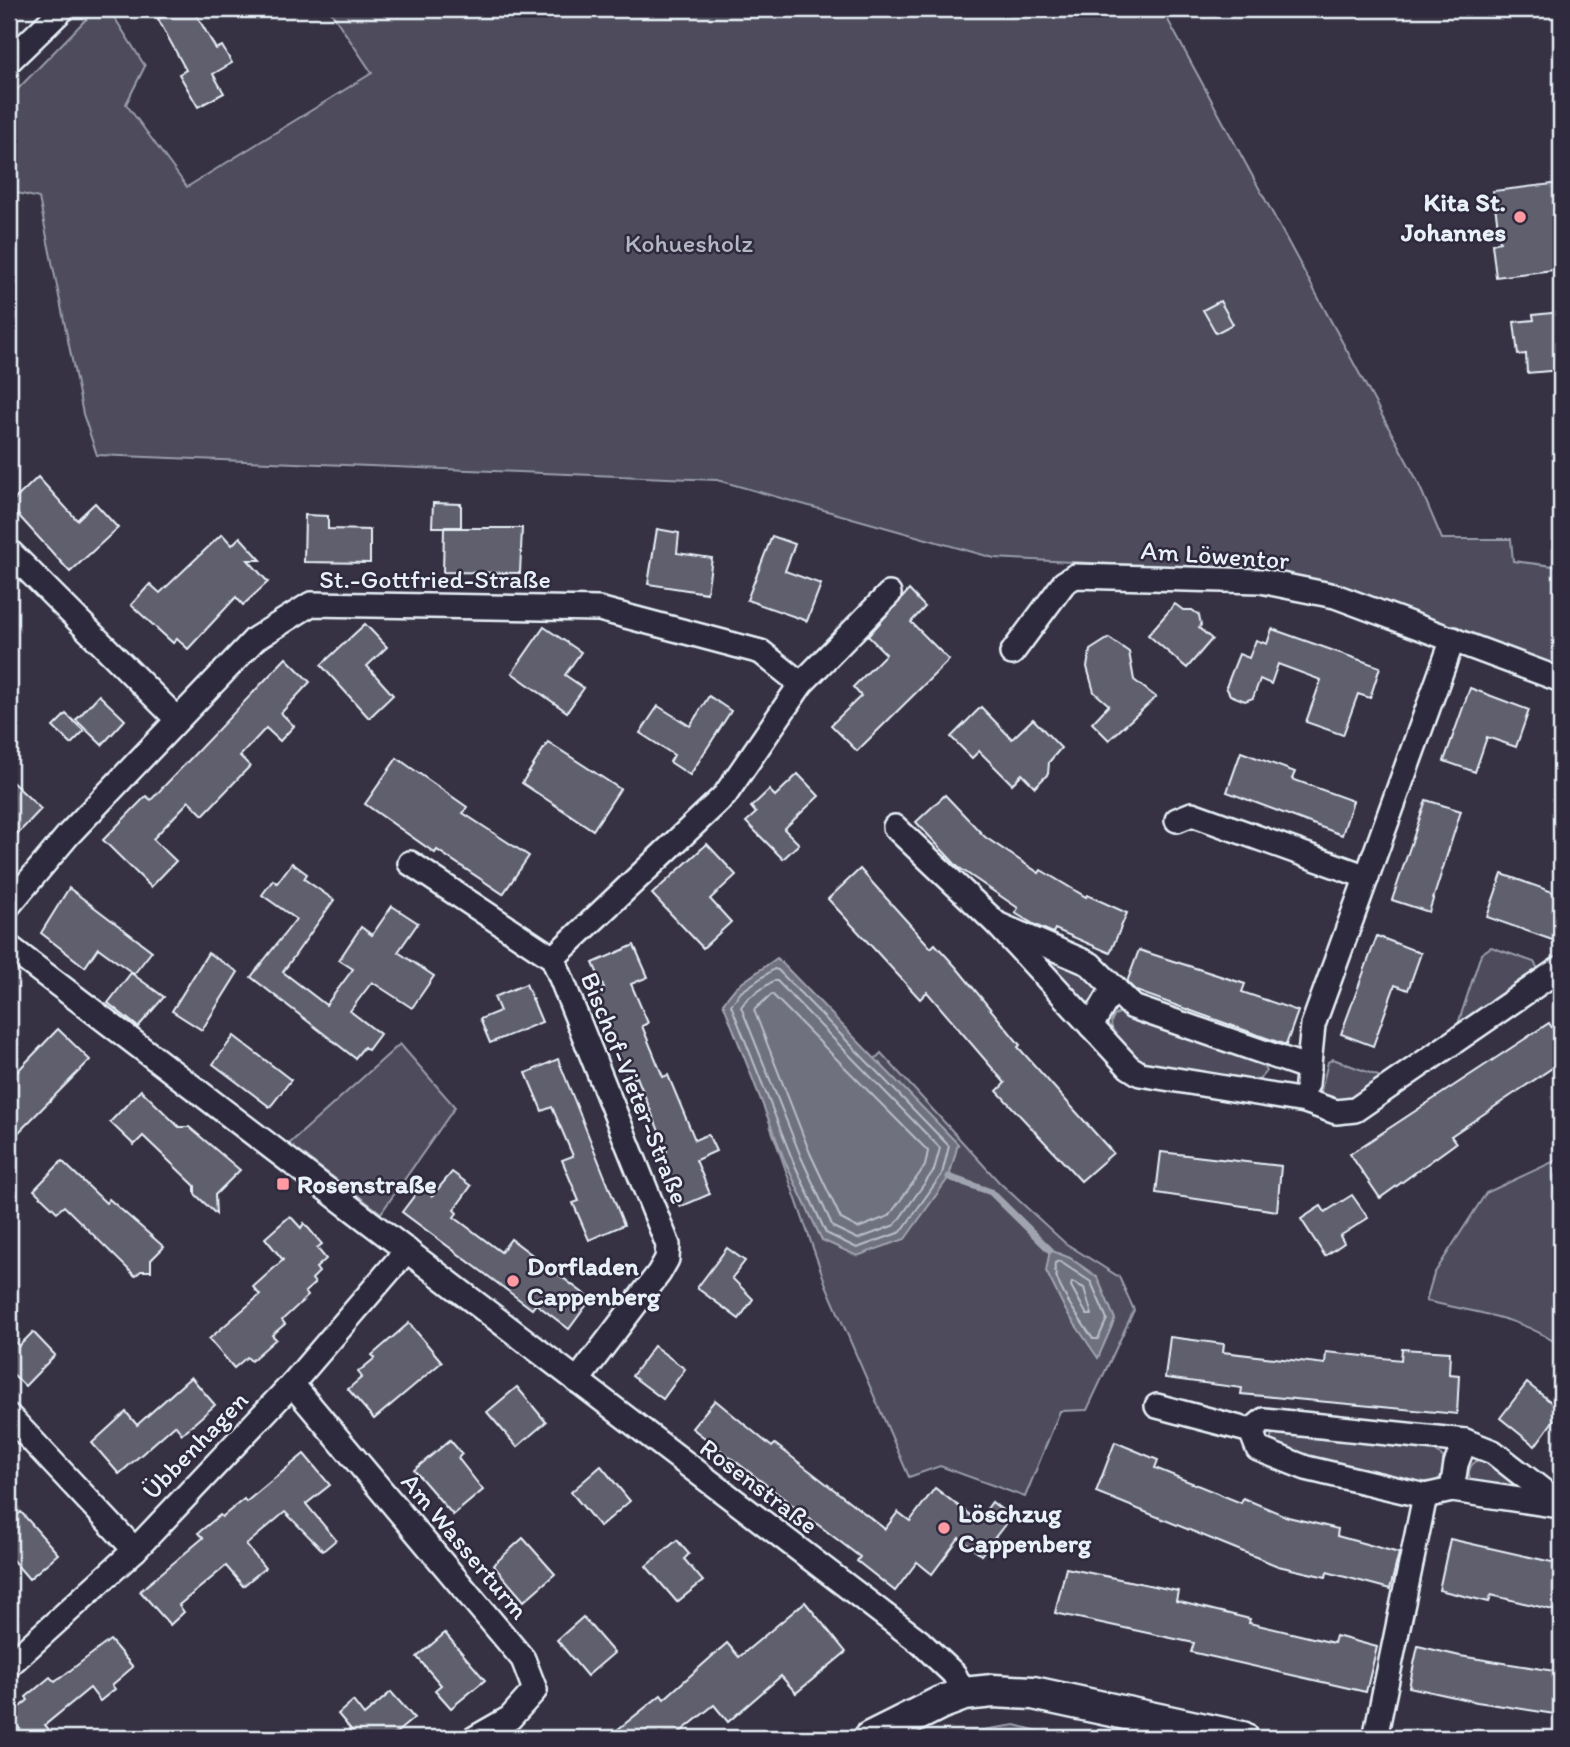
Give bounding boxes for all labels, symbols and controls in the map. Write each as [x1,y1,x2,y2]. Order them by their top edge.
place label: Kita St. Johannes [1400,186,1506,248]
marker: Kita St. Johannes [1512,209,1528,225]
park label: Kohuesholz [625,227,753,259]
street label: Am Löwentor [1140,534,1290,576]
street label: St.-Gottfried-Straße [319,563,551,595]
street label: Bischof-Vieter-Straße [574,967,696,1209]
place label: Rosenstraße [297,1168,437,1200]
marker: Rosenstraße [275,1176,291,1192]
place label: Dorfladen Cappenberg [527,1250,661,1312]
marker: Dorfladen Cappenberg [505,1273,521,1289]
street label: Übbenhagen [135,1384,255,1506]
street label: Rosenstraße [694,1431,824,1541]
street label: Am Wasserturm [394,1466,536,1626]
place label: Löschzug Cappenberg [958,1497,1092,1559]
marker: Löschzug Cappenberg [936,1520,952,1536]

